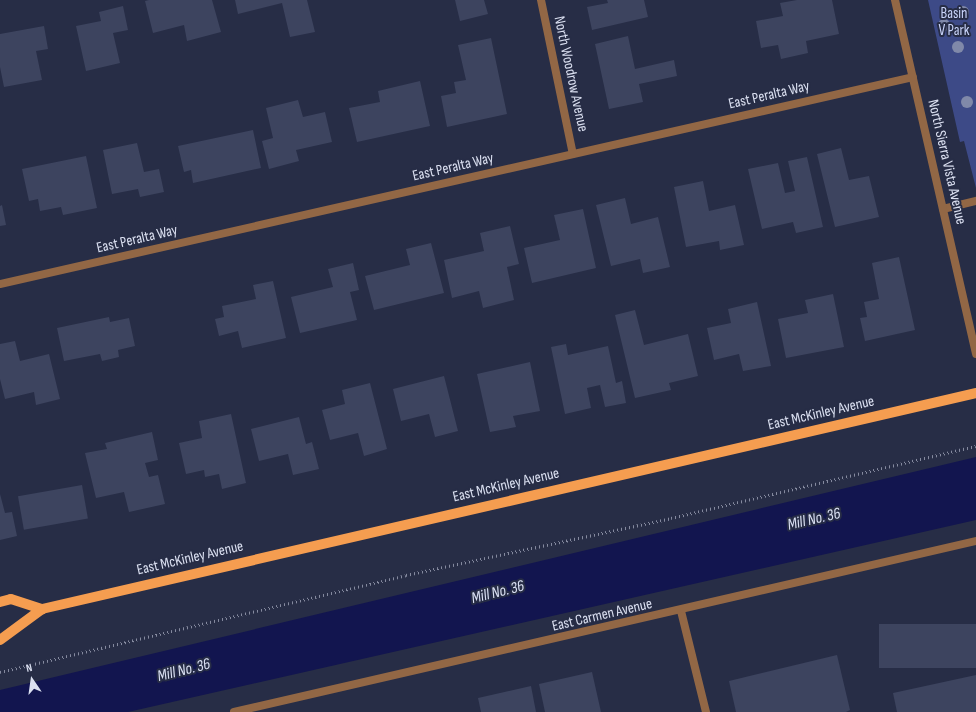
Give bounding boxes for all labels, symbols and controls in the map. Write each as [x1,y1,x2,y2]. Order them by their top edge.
park label: Basin V Park [938,4,970,39]
street label: North Woodrow Avenue [550,15,592,133]
street label: East Peralta Way [727,77,811,113]
street label: North Sierra Vista Avenue [924,98,970,226]
street label: East Peralta Way [411,149,495,185]
street label: East Peralta Way [95,221,179,257]
street label: East McKinley Avenue [766,392,876,434]
street label: East McKinley Avenue [451,464,561,506]
water label: Mill No. 36 [786,505,842,535]
street label: East McKinley Avenue [135,537,245,579]
water label: Mill No. 36 [470,577,526,609]
street label: East Carmen Avenue [550,595,654,635]
water label: Mill No. 36 [156,655,212,687]
north arrow [12,660,52,700]
text: N [25,661,34,675]

